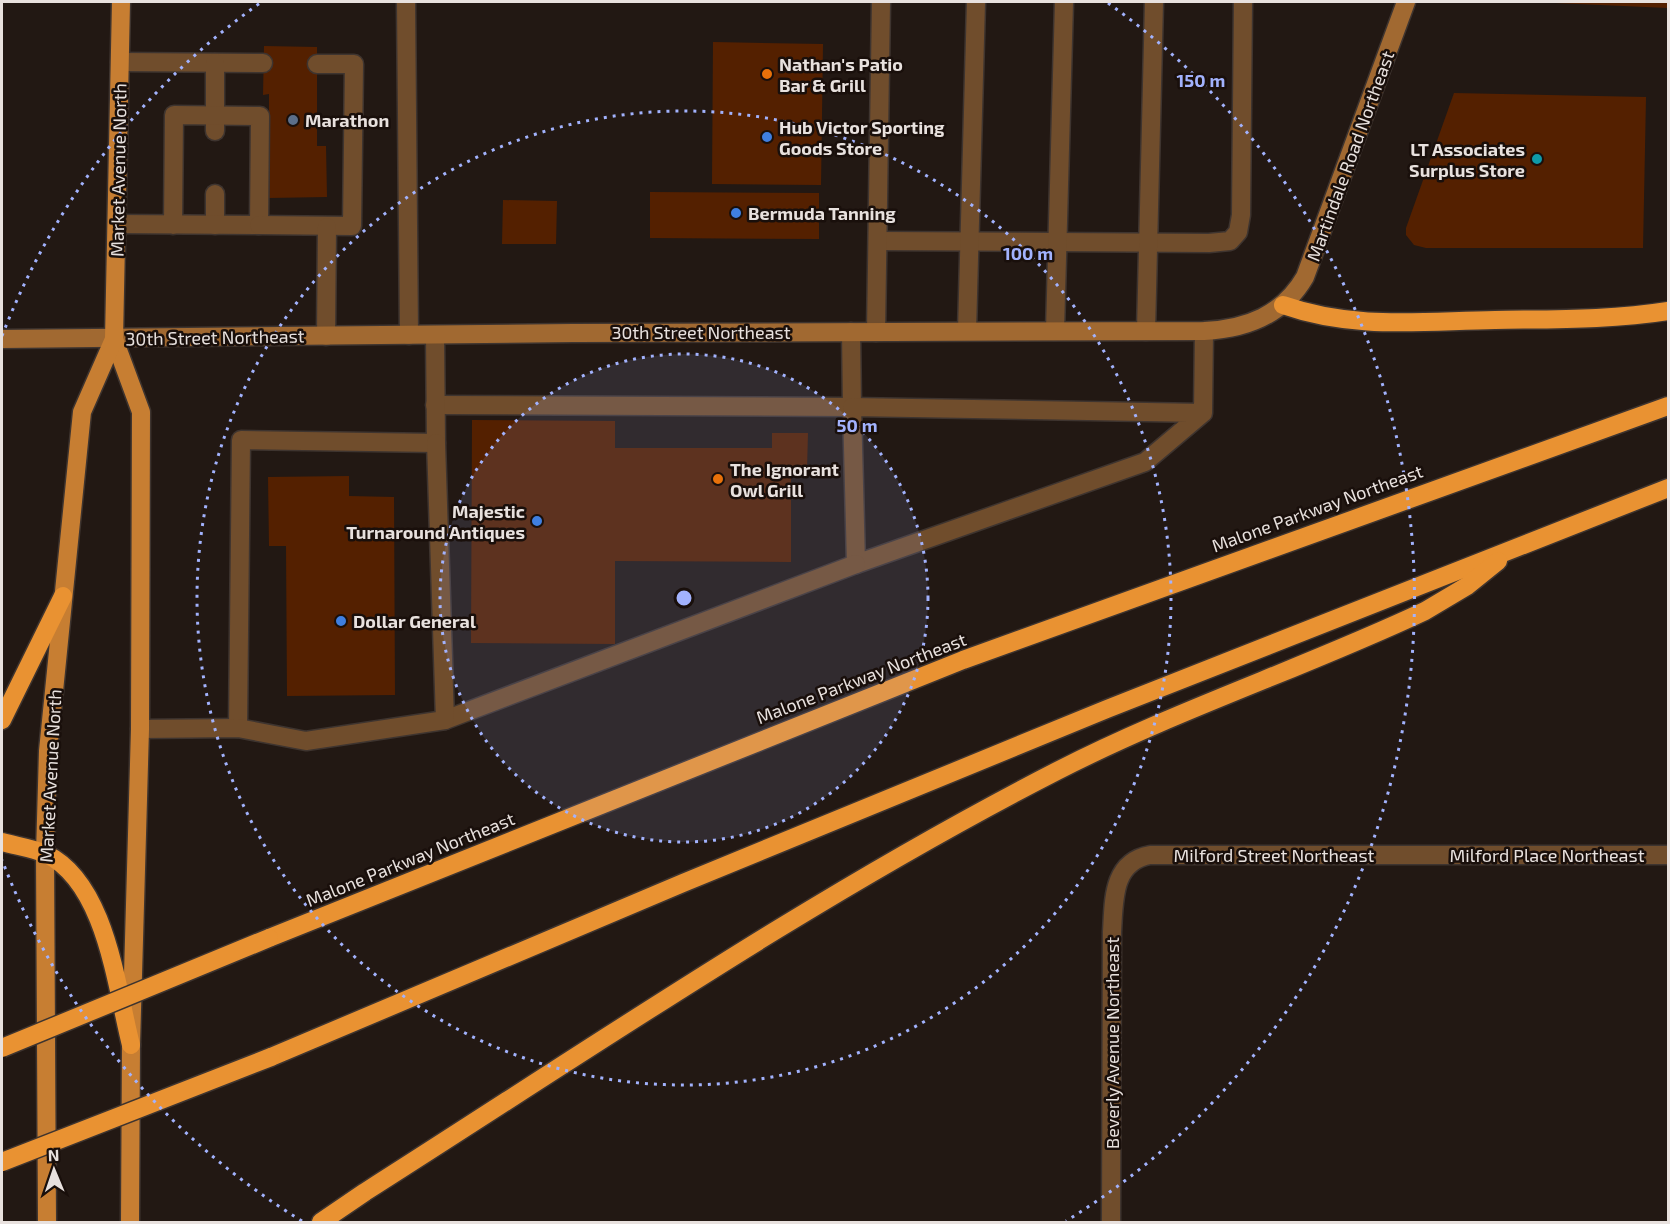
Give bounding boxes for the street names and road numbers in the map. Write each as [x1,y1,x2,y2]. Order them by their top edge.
street label: Martindale Road Northeast [1302,48,1398,264]
street label: Market Avenue North [105,83,131,257]
street label: 30th Street Northeast [611,321,791,343]
street label: 30th Street Northeast [125,324,305,350]
street label: Malone Parkway Northeast [1208,459,1426,556]
street label: Malone Parkway Northeast [753,628,969,728]
street label: Market Avenue North [34,689,66,863]
street label: Malone Parkway Northeast [303,807,518,911]
street label: Milford Street Northeast [1174,844,1375,866]
street label: Milford Place Northeast [1450,844,1645,866]
street label: Beverly Avenue Northeast [1101,937,1123,1149]

